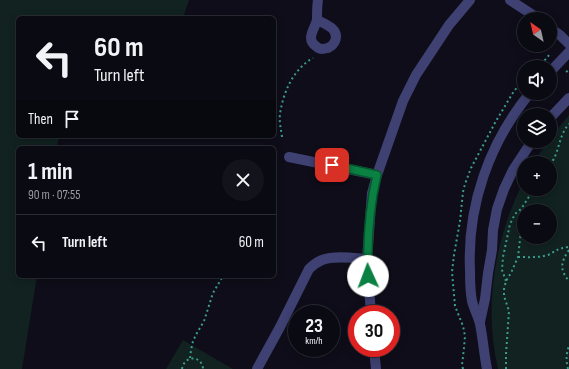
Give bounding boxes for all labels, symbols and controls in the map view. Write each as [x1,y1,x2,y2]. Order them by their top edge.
north arrow [517,12,557,52]
map controls [517,12,557,244]
text: 60 m [94,31,143,64]
icon: left [28,32,80,84]
button: sound [517,60,557,100]
text: Turn left [94,65,145,86]
icon: arrive [61,108,83,130]
button: layers [517,108,557,148]
text: Then [28,110,53,129]
pin [315,148,349,182]
icon: arrive [321,154,343,176]
button: + [517,156,557,196]
text: 1 min [28,157,73,186]
button: close [222,159,264,201]
text: 90 m · 07:55 [28,187,80,203]
button: − [517,204,557,244]
icon: left [28,232,50,254]
text: Turn left [62,233,107,252]
text: 60 m [239,233,264,252]
position arrow [347,255,389,297]
speed limit sign: 30 [348,305,400,357]
text: 23 [305,314,323,338]
text: km/h [305,335,323,347]

